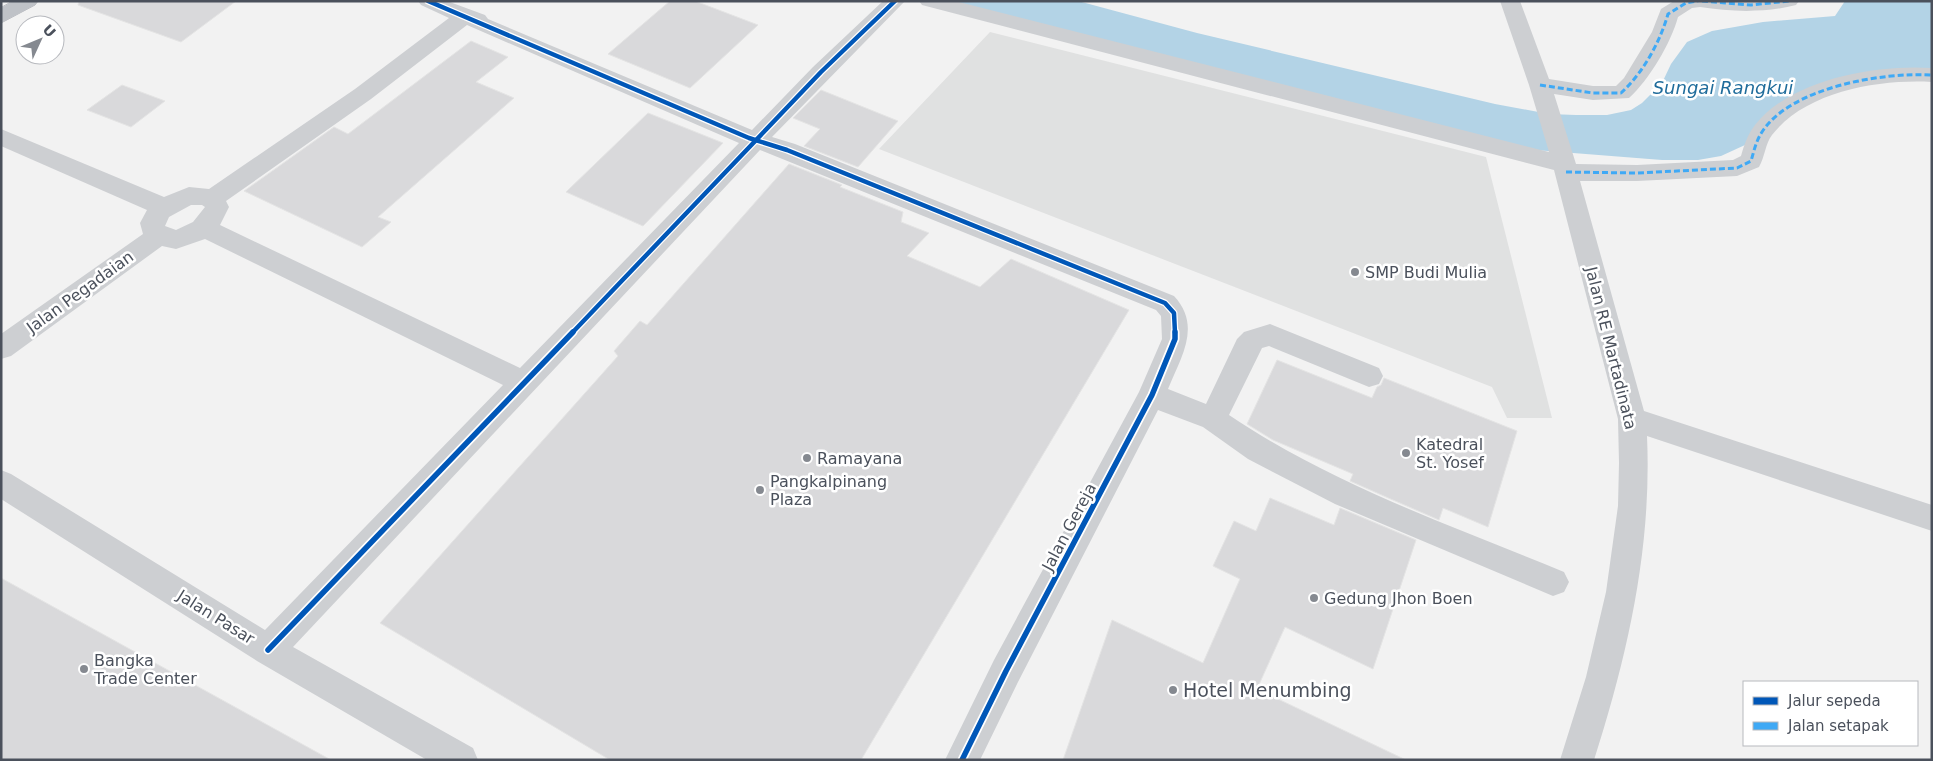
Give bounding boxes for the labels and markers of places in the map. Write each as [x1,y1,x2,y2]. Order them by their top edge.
place label: SMP Budi Mulia [1365,263,1487,282]
marker: SMP Budi Mulia [1349,266,1361,278]
place label: Katedral St. Yosef [1416,435,1484,472]
marker: Katedral St. Yosef [1400,447,1412,459]
place label: Ramayana [817,449,902,468]
marker: Ramayana [801,452,813,464]
place label: Pangkalpinang Plaza [770,472,887,509]
marker: Pangkalpinang Plaza [754,484,766,496]
place label: Gedung Jhon Boen [1324,589,1473,608]
marker: Gedung Jhon Boen [1308,592,1320,604]
place label: Bangka Trade Center [93,651,197,688]
marker: Bangka Trade Center [78,663,90,675]
place label: Hotel Menumbing [1183,679,1352,701]
marker: Hotel Menumbing [1167,684,1179,696]

